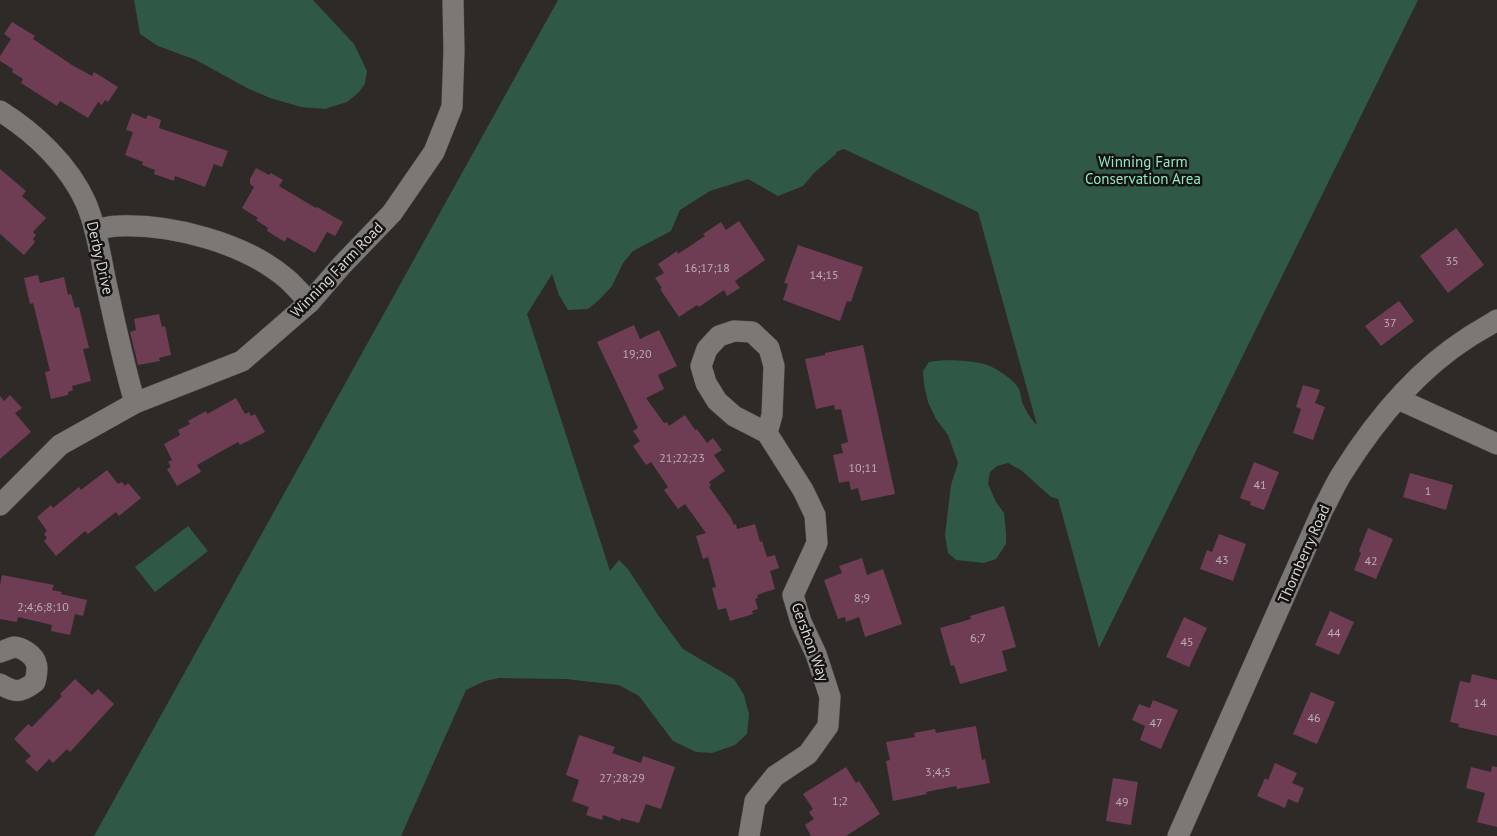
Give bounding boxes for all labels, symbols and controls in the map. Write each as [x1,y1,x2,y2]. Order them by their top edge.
park label: Winning Farm Conservation Area [1085,152,1201,188]
street label: Winning Farm Road [286,218,387,321]
street label: Derby Drive [83,219,118,296]
house number: 35 [1445,253,1459,268]
house number: 16;17;18 [684,260,730,275]
house number: 14;15 [809,267,839,282]
house number: 37 [1383,315,1397,330]
house number: 19;20 [622,346,652,361]
house number: 21;22;23 [659,450,705,465]
house number: 10;11 [848,460,878,475]
house number: 41 [1253,477,1267,492]
house number: 1 [1425,483,1431,498]
street label: Thornberry Road [1273,502,1334,606]
house number: 43 [1215,552,1229,567]
house number: 42 [1364,553,1378,568]
house number: 8;9 [854,590,870,605]
house number: 2;4;6;8;10 [17,599,69,614]
street label: Gershon Way [787,600,834,684]
house number: 44 [1327,625,1341,640]
house number: 6;7 [970,630,986,645]
house number: 45 [1180,634,1194,649]
house number: 14 [1473,695,1487,710]
house number: 46 [1307,710,1321,725]
house number: 47 [1149,715,1163,730]
house number: 3;4;5 [925,764,951,779]
house number: 27;28;29 [599,770,645,785]
house number: 1;2 [832,793,848,808]
house number: 49 [1115,794,1129,809]

